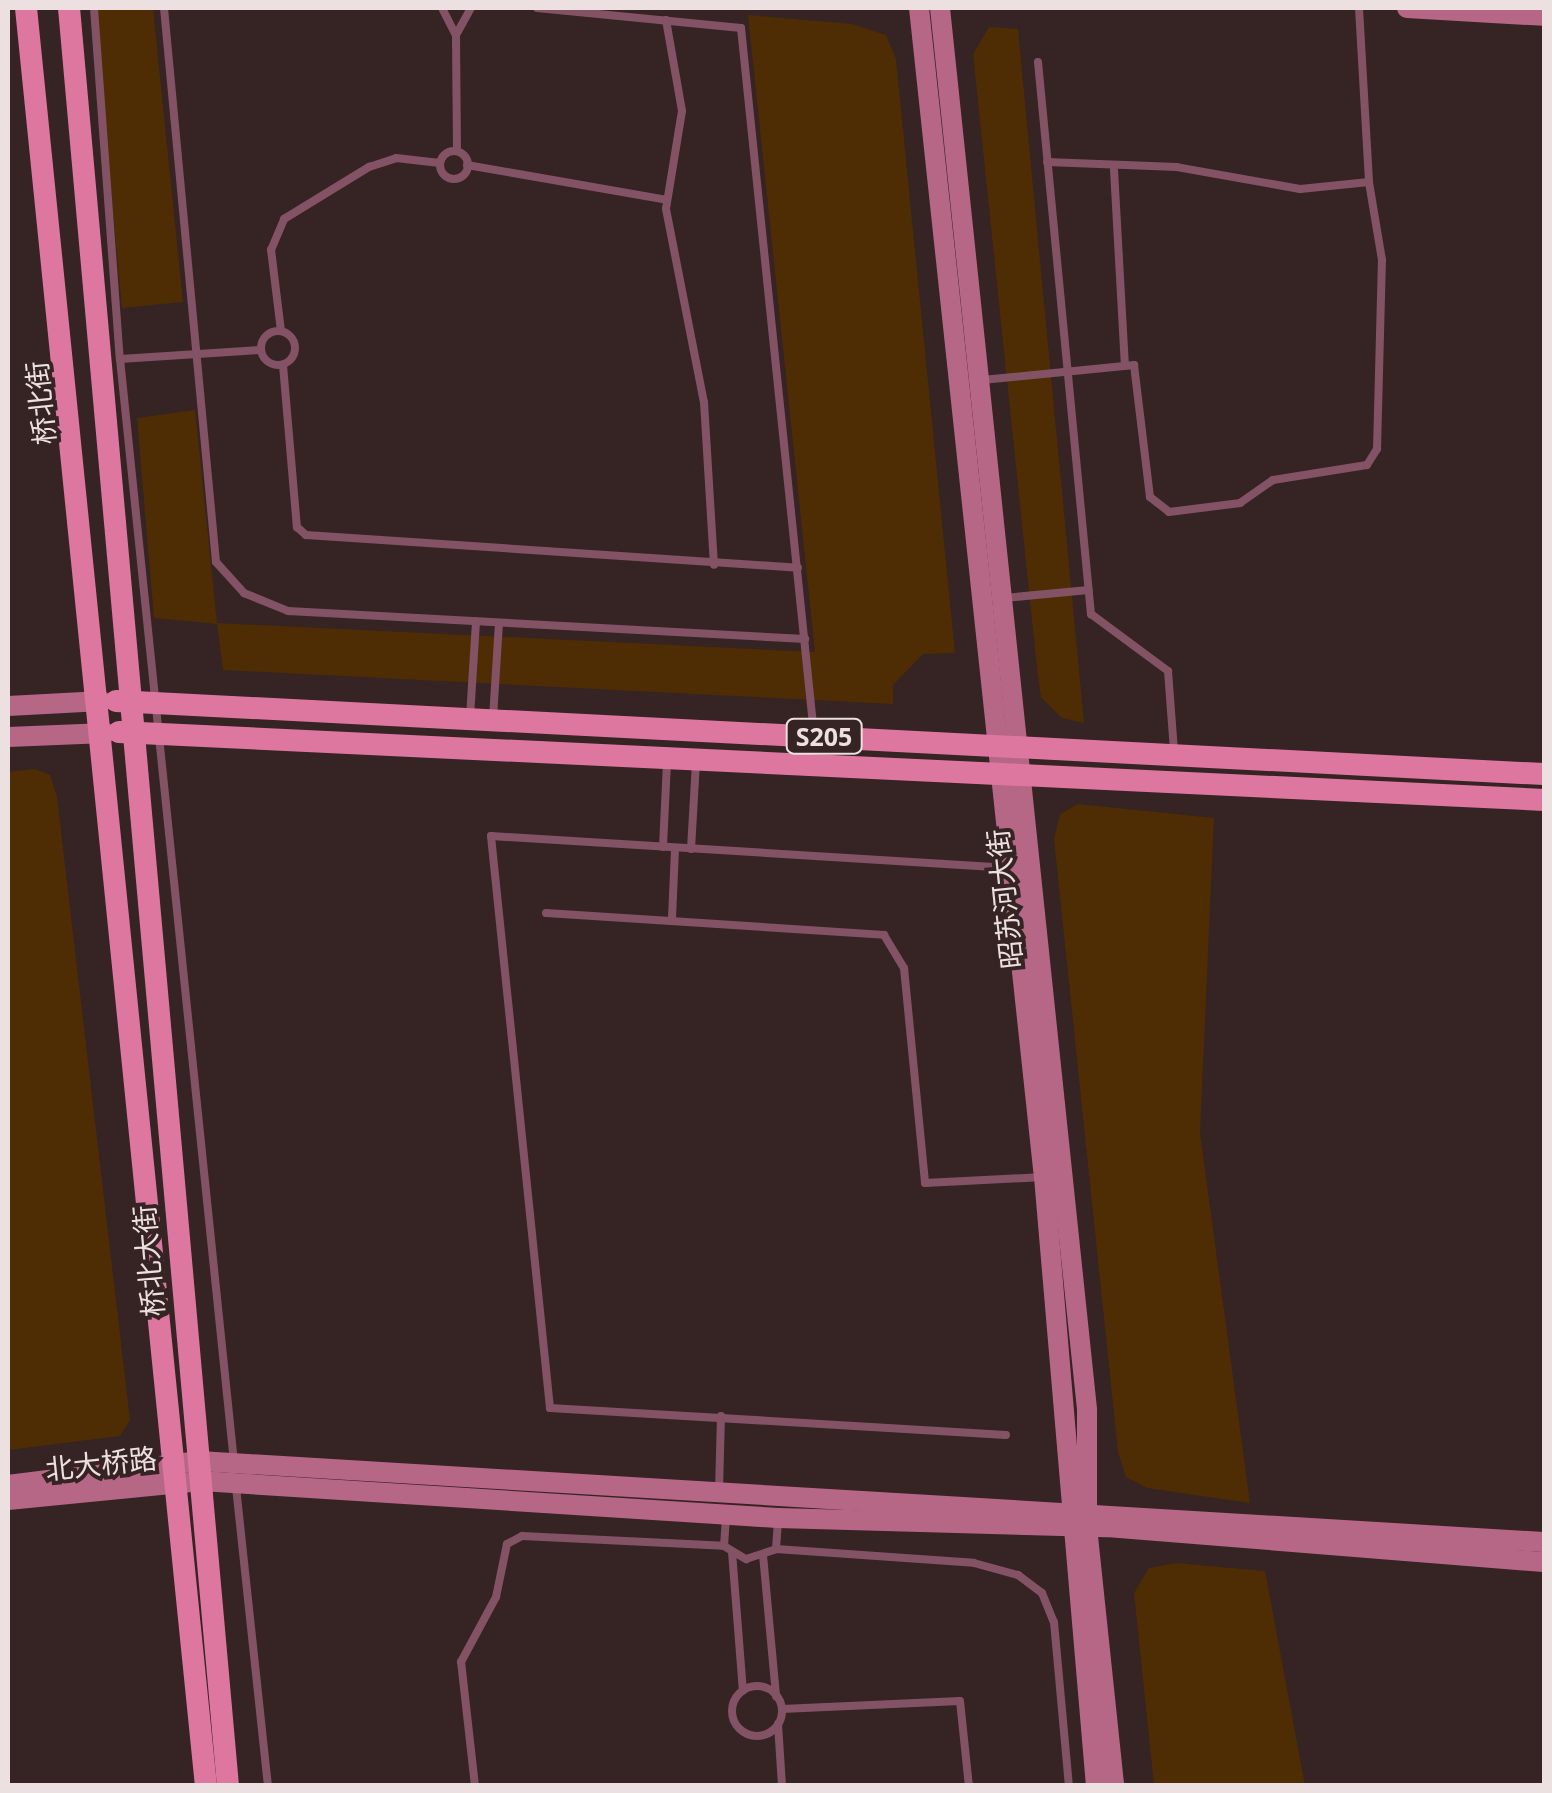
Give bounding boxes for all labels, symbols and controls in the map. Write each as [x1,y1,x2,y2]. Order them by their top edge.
street label: 桥北街 [19,359,61,447]
road number: S205 [784,716,864,756]
street label: 昭苏河大街 [980,828,1028,970]
street label: 桥北大街 [126,1204,170,1318]
street label: 北大桥路 [44,1440,158,1486]

